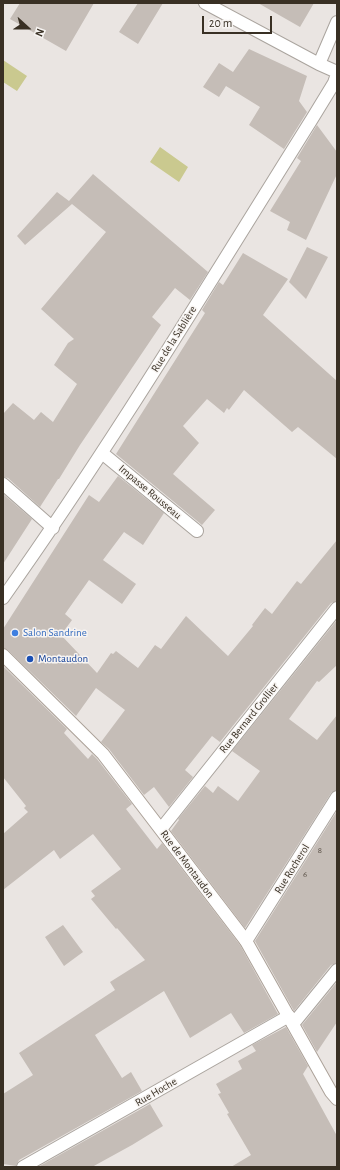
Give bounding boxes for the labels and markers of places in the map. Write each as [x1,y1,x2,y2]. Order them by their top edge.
place label: Salon Sandrine [23,626,87,640]
marker: Salon Sandrine [10,628,20,638]
place label: Montaudon [38,652,88,666]
marker: Montaudon [25,654,35,664]

